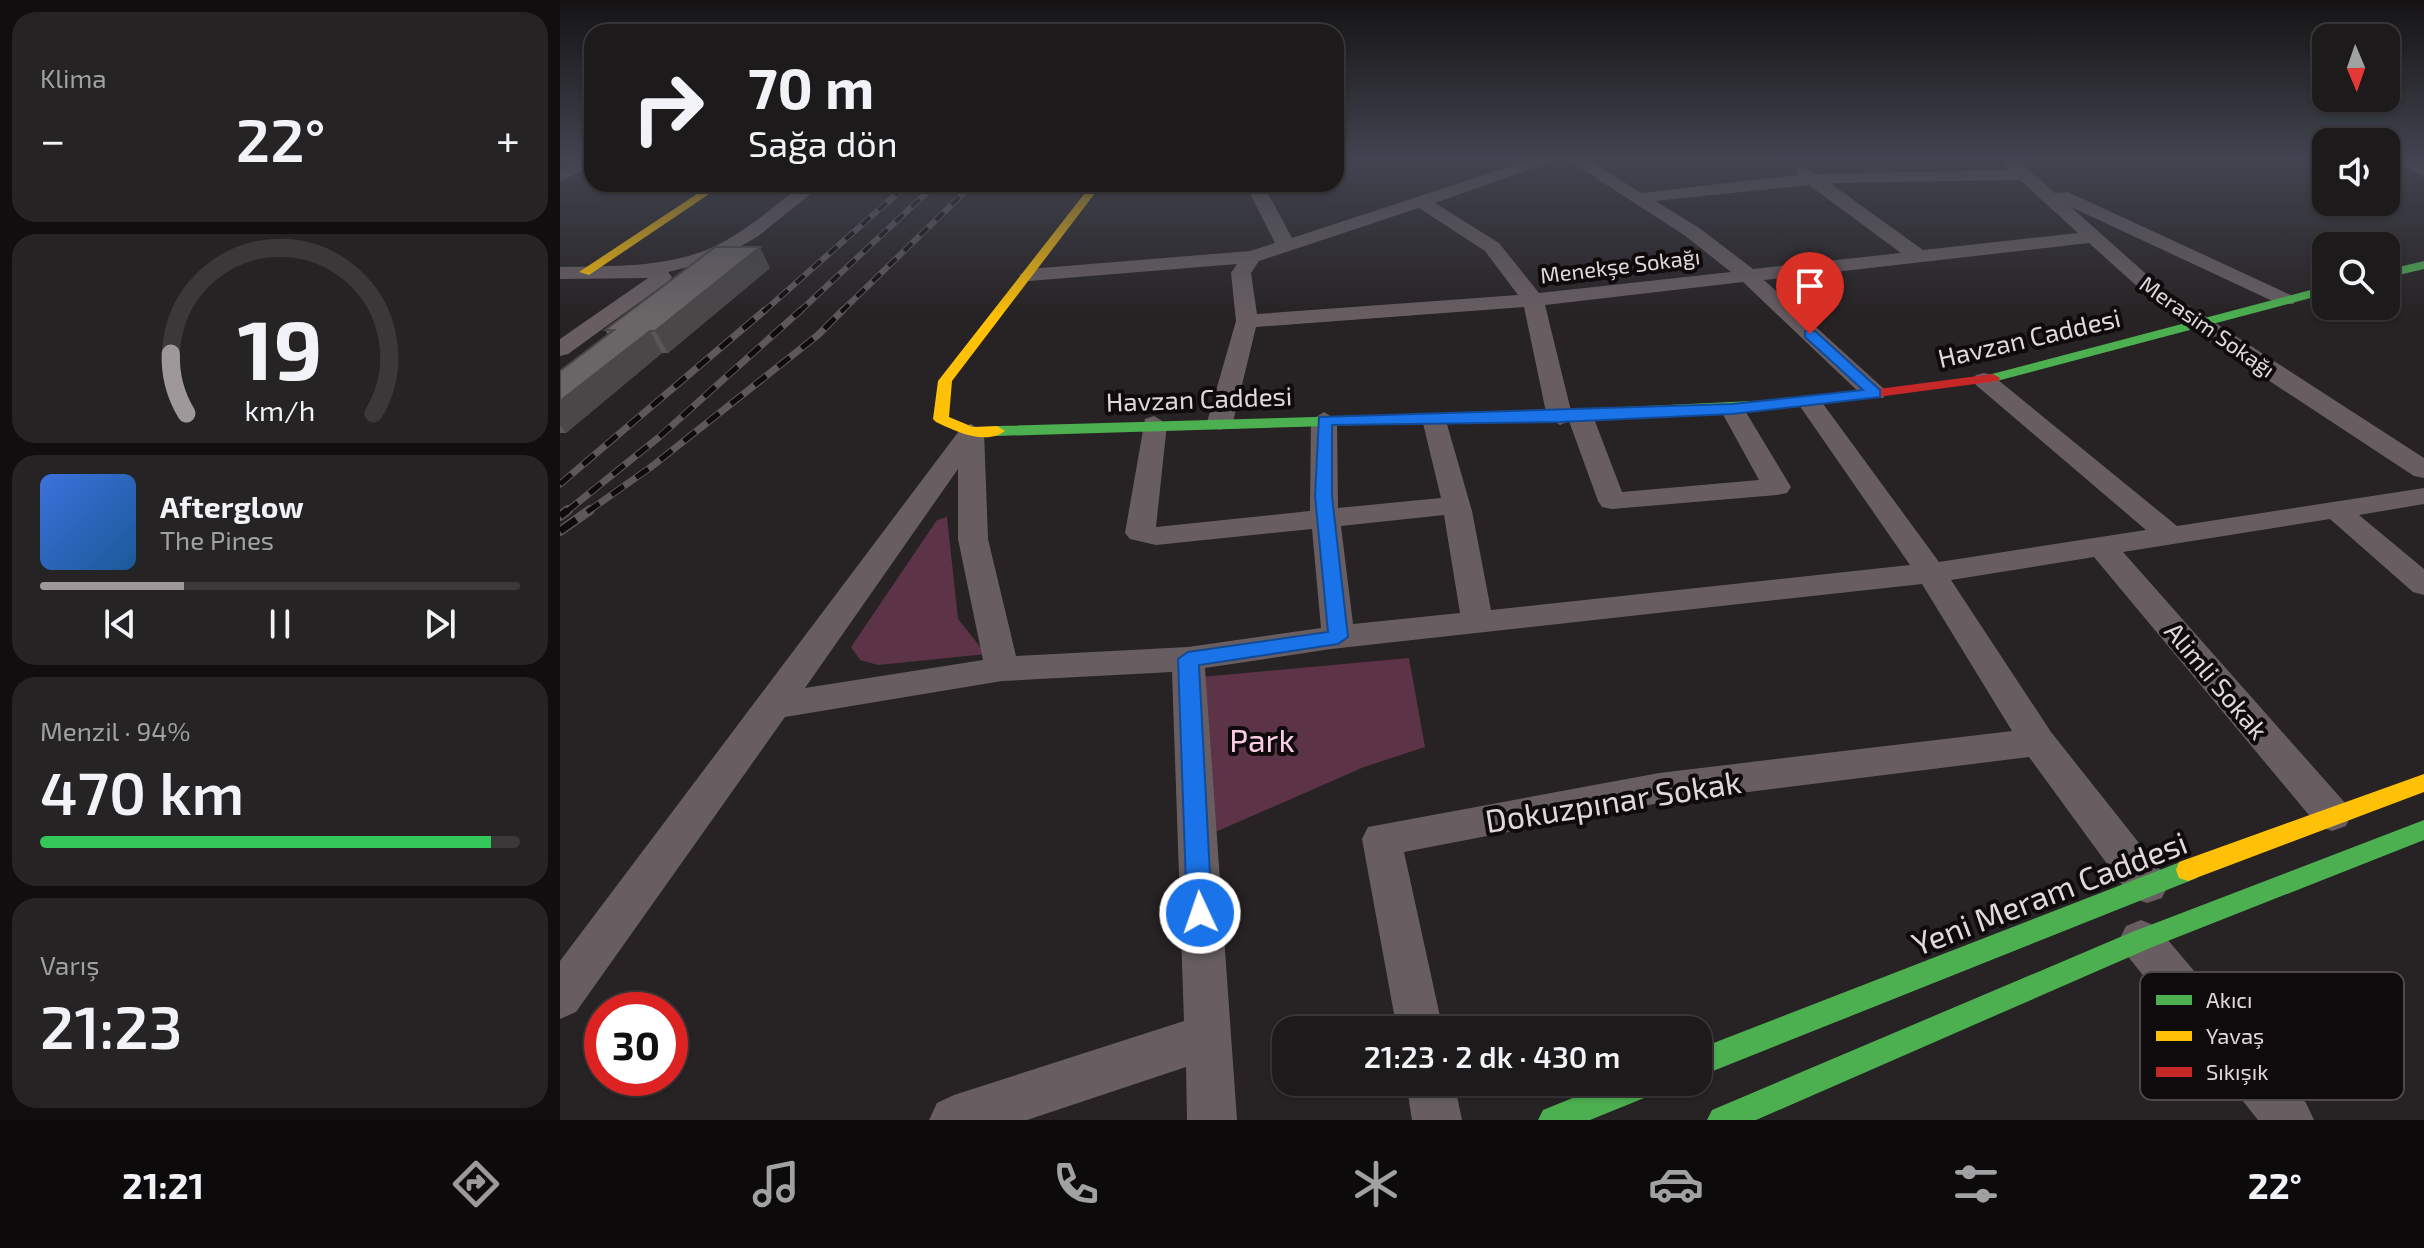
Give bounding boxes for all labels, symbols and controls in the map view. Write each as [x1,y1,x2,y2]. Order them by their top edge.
north arrow [2312,24,2400,112]
map controls [2312,24,2400,320]
text: 70 m [748,53,874,120]
icon: right [616,56,720,160]
text: Klima [40,62,107,93]
text: 22° [236,102,326,174]
text: − [40,112,66,165]
text: + [496,112,520,165]
text: Sağa dön [748,121,898,164]
button: sound [2312,128,2400,216]
button: search [2312,232,2400,320]
street label: Menekşe Sokağı [1539,242,1702,290]
pin [1776,252,1844,334]
icon: arrive [1788,264,1832,308]
street label: Merasim Sokağı [2136,270,2280,382]
text: 19 [237,297,323,397]
street label: Havzan Caddesi [1935,301,2123,373]
street label: Havzan Caddesi [1105,379,1293,417]
text: km/h [245,393,315,428]
text: Afterglow [160,488,304,524]
text: The Pines [160,524,274,555]
icon: previous [98,602,142,646]
icon: pause [258,602,302,646]
icon: next [418,602,462,646]
street label: Alimli Sokak [2159,615,2275,745]
text: Menzil · 94% [40,715,191,746]
park label: Park [1229,720,1295,758]
text: 470 km [40,755,244,827]
street label: Dokuzpınar Sokak [1482,761,1744,839]
street label: Yeni Meram Caddesi [1906,822,2192,962]
position arrow [1158,871,1242,955]
text: Varış [40,949,100,980]
legend [2140,972,2404,1100]
text: Akıcı [2206,986,2253,1012]
text: 21:23 [40,989,182,1061]
speed limit sign: 30 [584,992,688,1096]
text: Yavaş [2206,1022,2264,1050]
text: 21:23 · 2 dk · 430 m [1364,1038,1620,1074]
text: Sıkışık [2206,1058,2268,1086]
icon: directions [448,1156,504,1212]
icon: music [748,1156,804,1212]
icon: phone [1048,1156,1104,1212]
icon: climate [1348,1156,1404,1212]
icon: car [1648,1156,1704,1212]
icon: filters [1948,1156,2004,1212]
text: 21:21 [122,1163,204,1206]
text: 22° [2248,1163,2302,1206]

